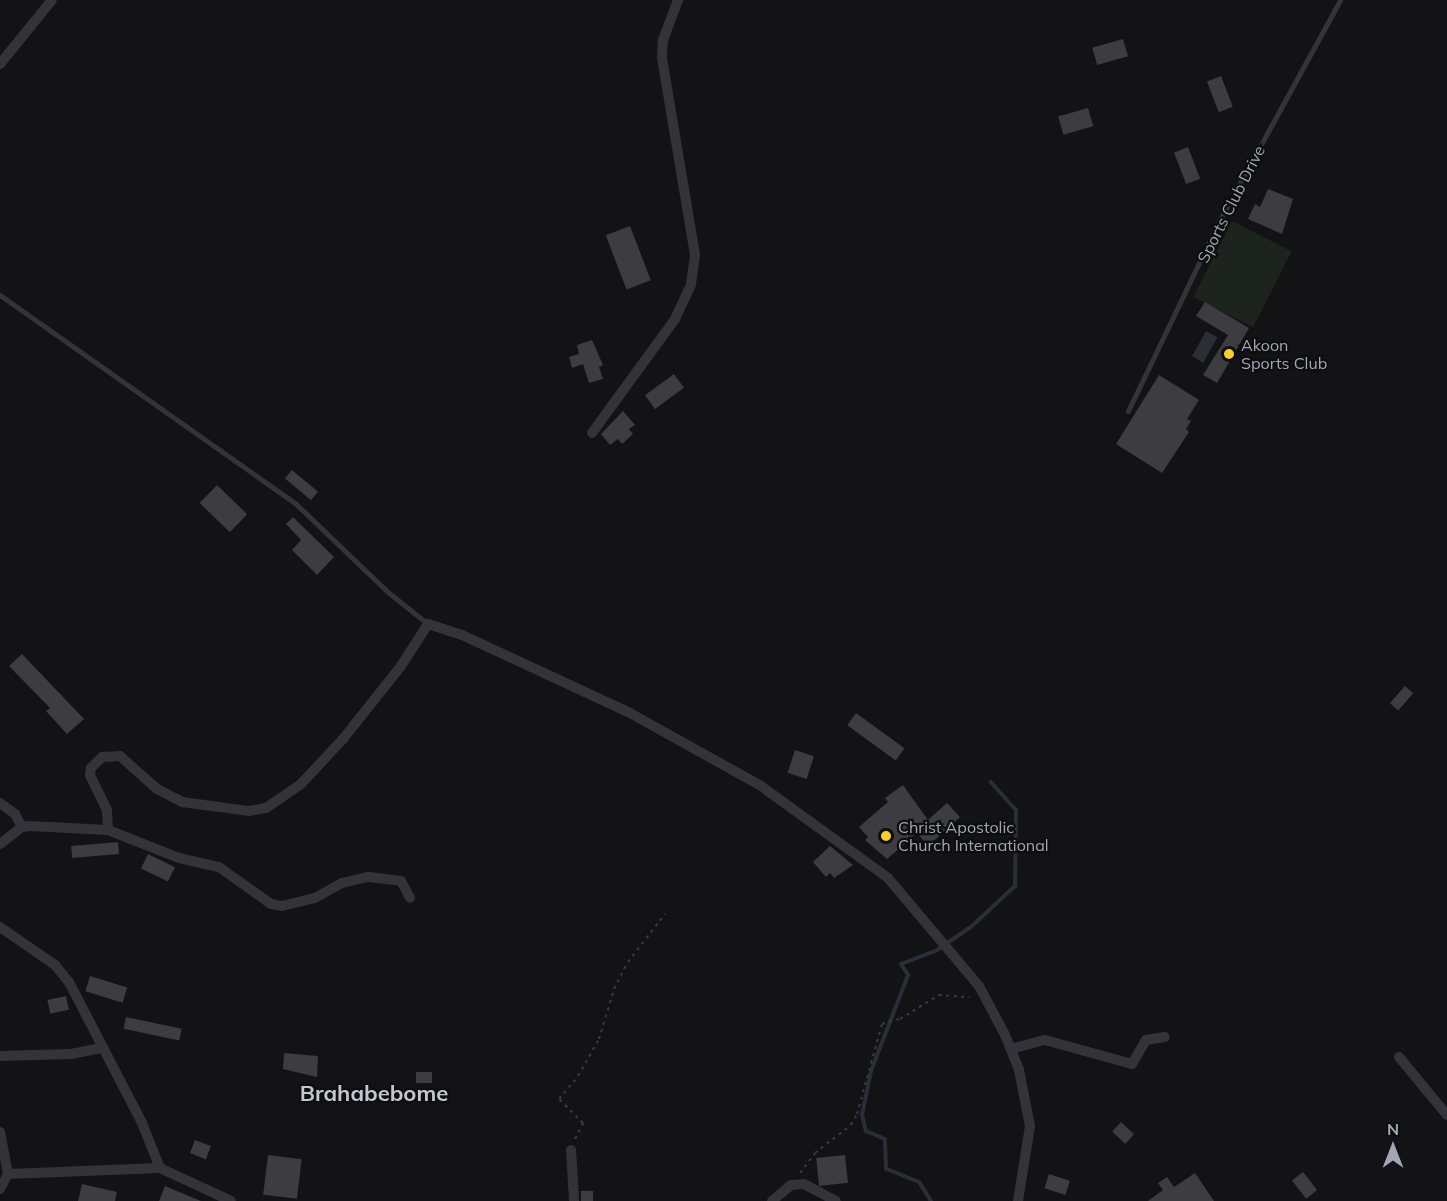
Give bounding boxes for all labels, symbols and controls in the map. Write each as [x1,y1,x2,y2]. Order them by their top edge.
street label: Sports Club Drive [1193,142,1269,266]
place label: Akoon Sports Club [1241,335,1327,373]
marker: Akoon Sports Club [1222,347,1236,361]
place label: Christ Apostolic Church International [898,817,1049,855]
marker: Christ Apostolic Church International [879,829,893,843]
district label: Brahabebome [300,1081,448,1107]
north arrow [1363,1117,1423,1177]
text: N [1387,1119,1399,1139]

